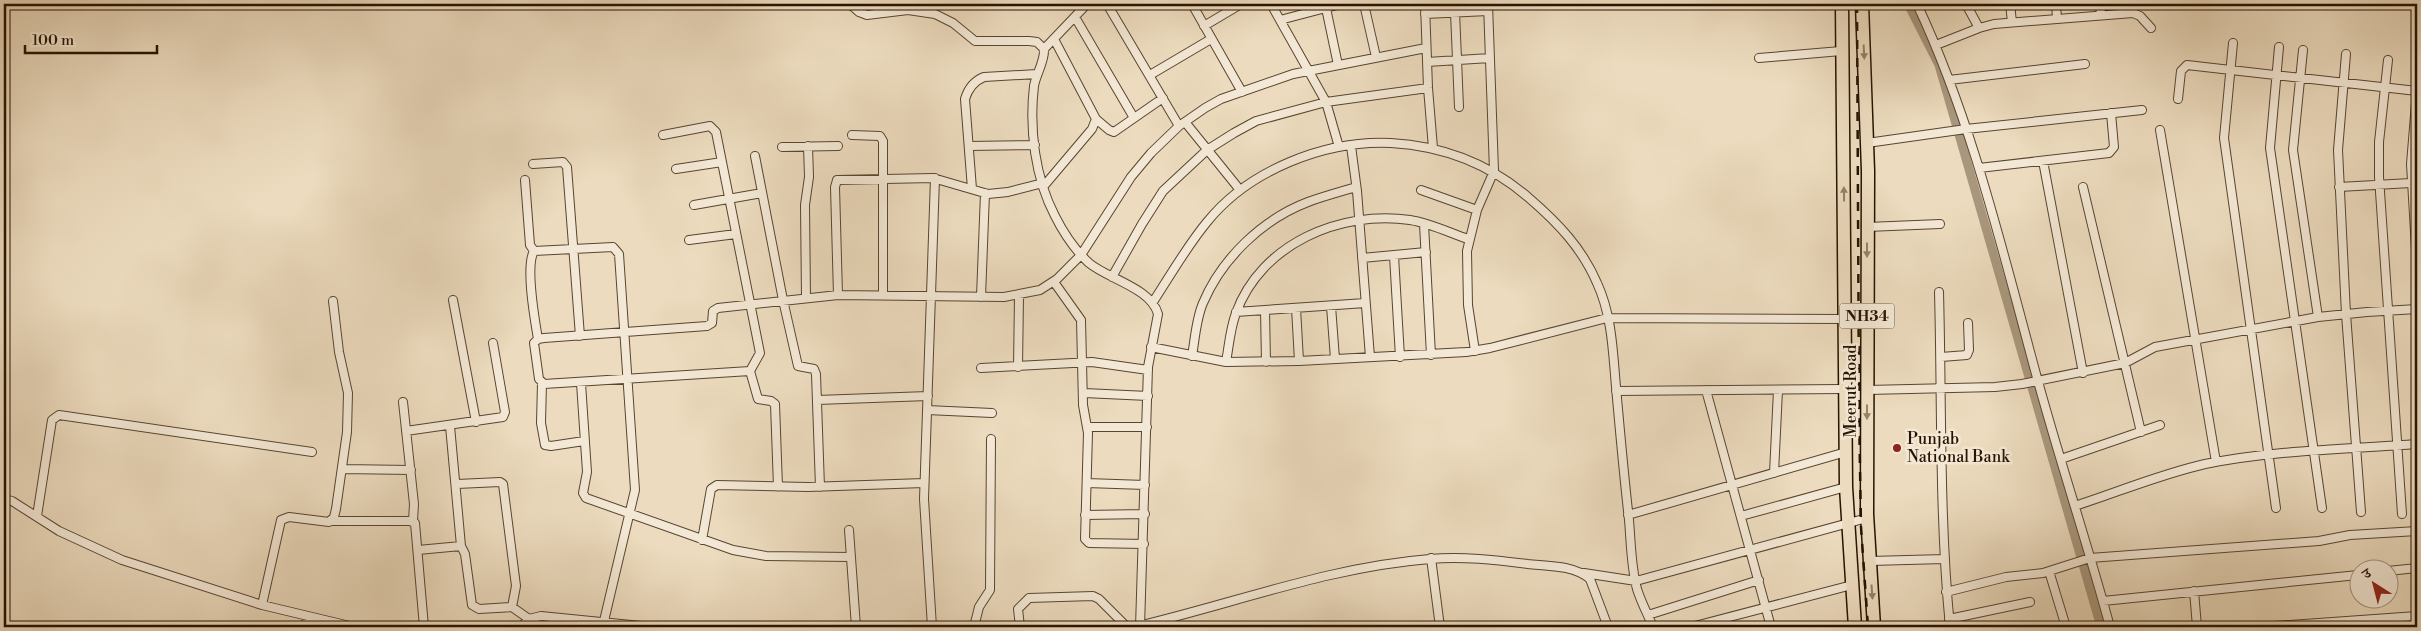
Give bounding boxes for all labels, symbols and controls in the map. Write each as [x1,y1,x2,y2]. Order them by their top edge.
scale bar [25,22,158,54]
text: 100 m [32,31,74,50]
one-way arrow [1860,45,1868,61]
one-way arrow [1840,186,1848,202]
one-way arrow [1863,242,1871,258]
road number: NH34 [1840,304,1894,328]
street label: Meerut Road [1841,345,1861,437]
one-way arrow [1863,405,1871,421]
place label: Punjab National Bank [1907,429,2011,467]
marker: Punjab National Bank [1891,442,1903,454]
north arrow [2348,558,2398,608]
text: उ [2358,564,2376,584]
one-way arrow [1868,584,1876,600]

